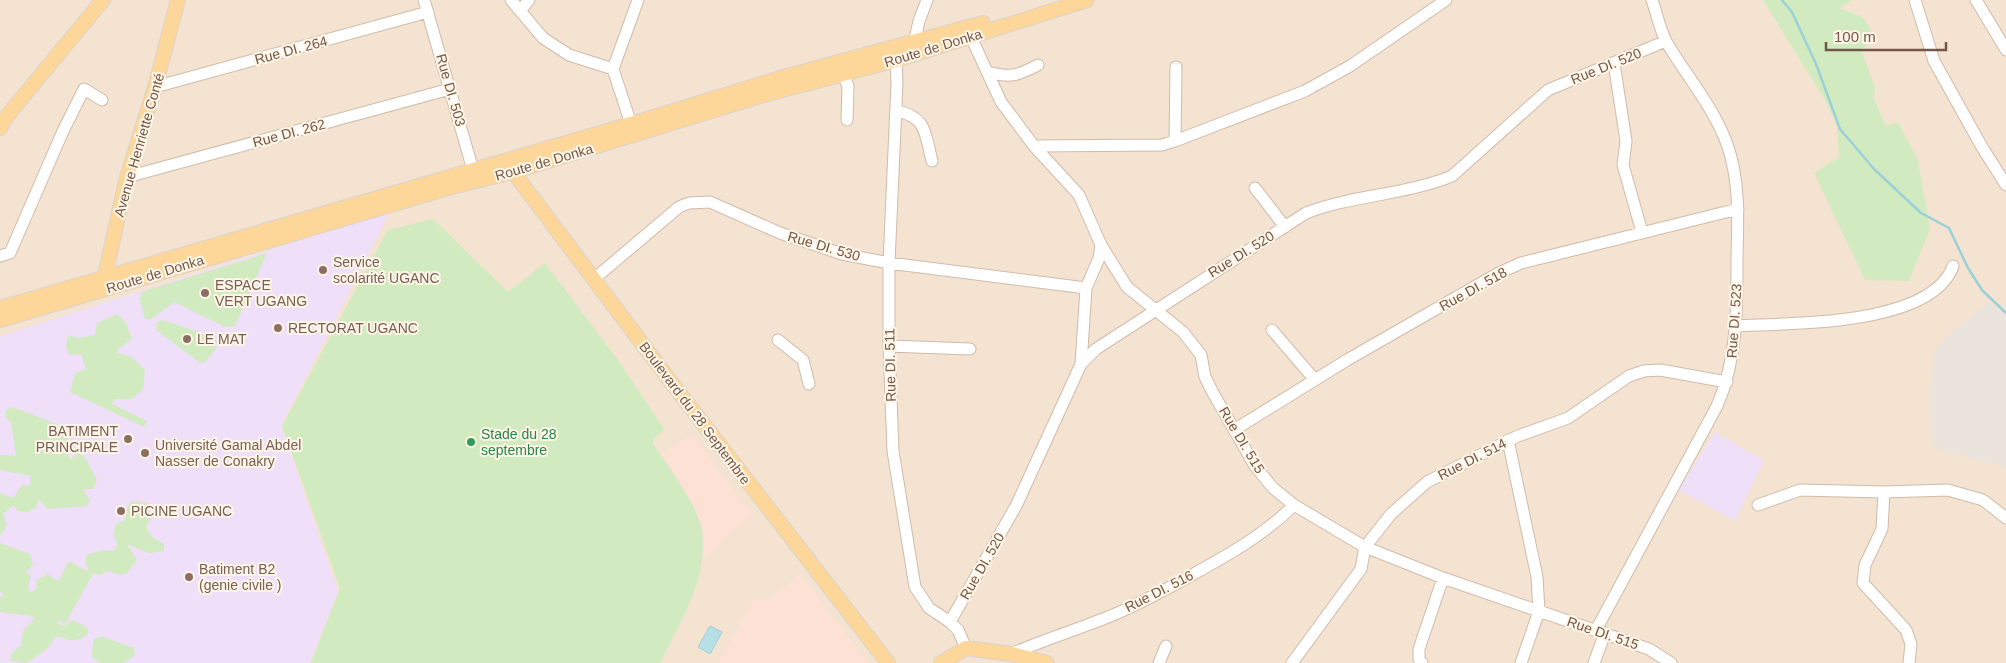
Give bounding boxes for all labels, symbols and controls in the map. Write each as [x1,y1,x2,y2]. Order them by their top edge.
scale bar [1826,20,1946,52]
street label: Route de Donka [882,25,984,70]
text: 100 m [1834,28,1876,45]
street label: Rue DI. 264 [253,33,329,67]
street label: Rue DI. 520 [1568,45,1644,87]
street label: Rue DI. 503 [433,52,469,128]
street label: Avenue Henriette Conté [111,71,167,219]
street label: Rue DI. 262 [251,116,327,150]
street label: Route de Donka [493,140,595,184]
street label: Rue DI. 520 [1205,227,1277,281]
street label: Rue DI. 530 [786,228,862,264]
street label: Route de Donka [104,251,206,296]
place label: Service scolarité UGANC [333,254,440,286]
marker: Service scolarité UGANC [317,264,329,276]
street label: Rue DI. 518 [1436,264,1510,314]
place label: ESPACE VERT UGANG [215,277,307,309]
street label: Rue DI. 523 [1723,283,1745,359]
marker: ESPACE VERT UGANG [199,287,211,299]
place label: RECTORAT UGANC [288,320,418,336]
marker: RECTORAT UGANC [272,322,284,334]
street label: Rue DI. 511 [881,328,899,402]
place label: LE MAT [197,331,247,347]
marker: LE MAT [181,333,193,345]
street label: Boulevard du 28 Septembre [636,339,754,488]
street label: Rue DI. 515 [1216,404,1268,476]
place label: BATIMENT PRINCIPALE [36,423,118,455]
place label: Stade du 28 septembre [481,426,557,458]
marker: BATIMENT PRINCIPALE [122,433,134,445]
street label: Rue DI. 514 [1435,435,1509,483]
marker: Stade du 28 septembre [465,436,477,448]
place label: Université Gamal Abdel Nasser de Conakry [155,437,301,469]
marker: Université Gamal Abdel Nasser de Conakry [139,447,151,459]
place label: PICINE UGANC [131,503,232,519]
marker: PICINE UGANC [115,505,127,517]
street label: Rue DI. 520 [956,529,1008,602]
place label: Batiment B2 (genie civile ) [199,561,281,593]
street label: Rue DI. 516 [1122,567,1196,615]
marker: Batiment B2 (genie civile ) [183,571,195,583]
street label: Rue DI. 515 [1565,613,1641,653]

